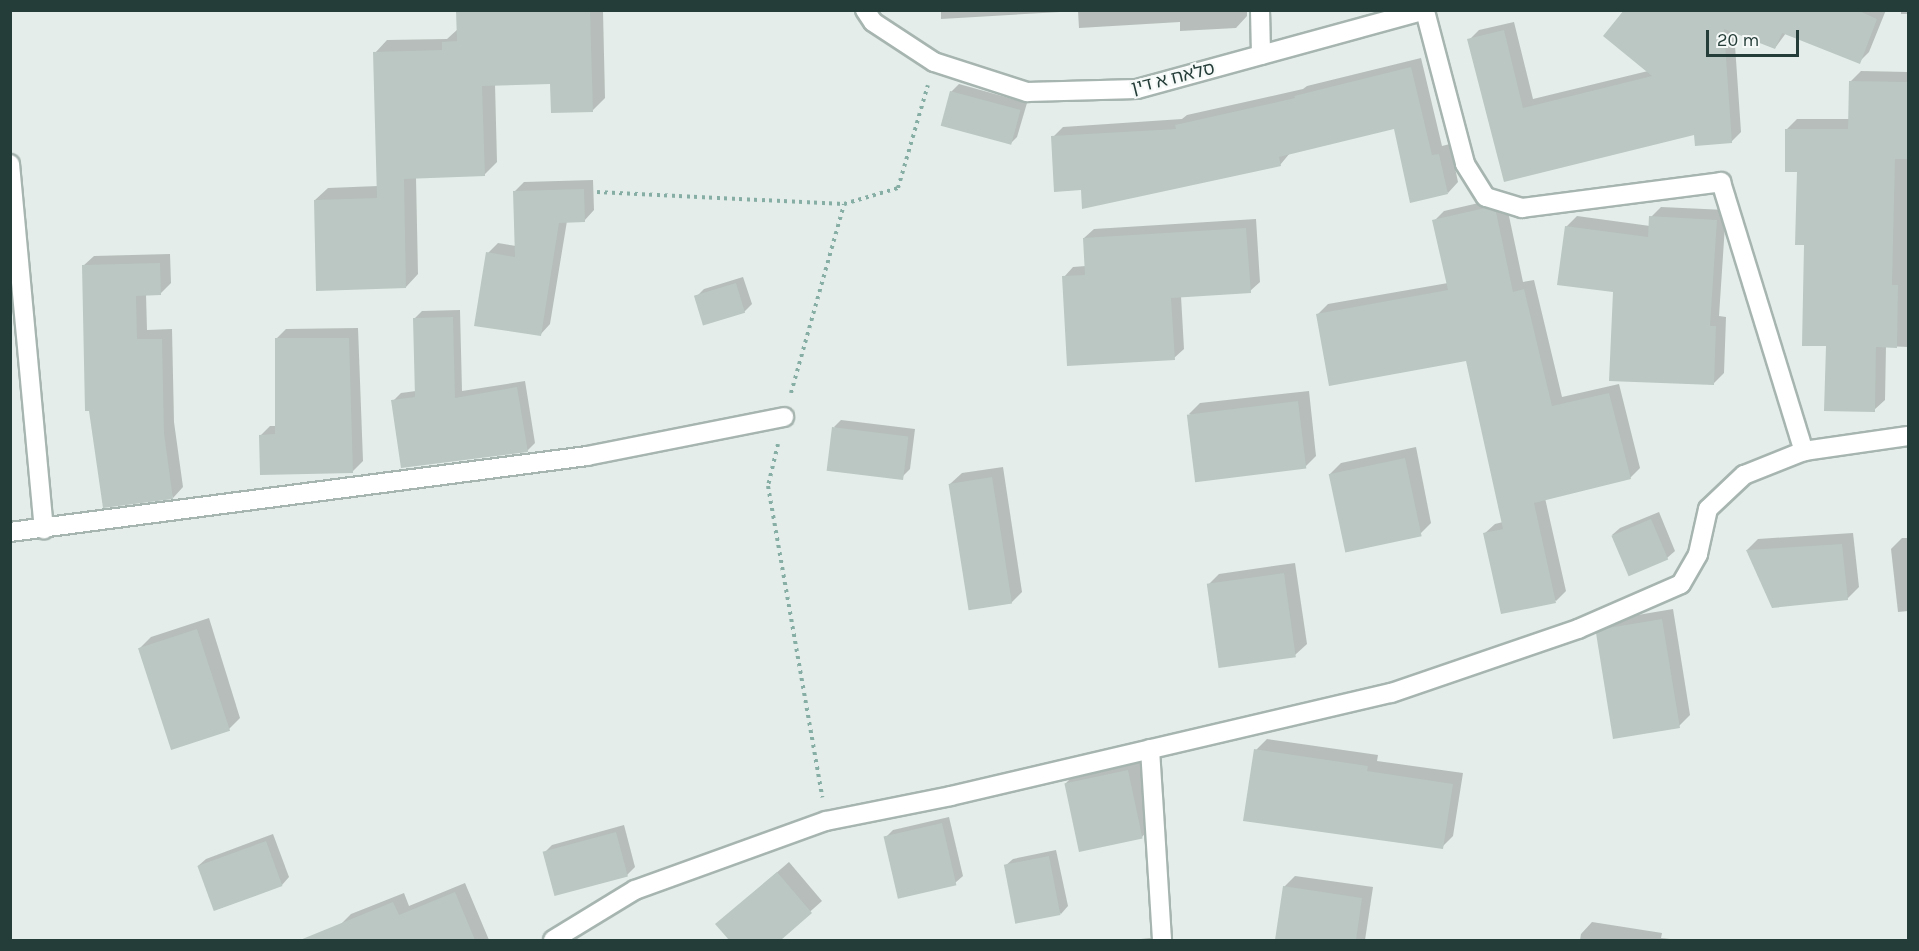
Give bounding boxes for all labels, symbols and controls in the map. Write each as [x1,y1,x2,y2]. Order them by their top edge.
scale bar [1709,18,1802,56]
text: 20 m [1717,29,1759,51]
street label: סלאח א דין [1129,57,1217,99]

